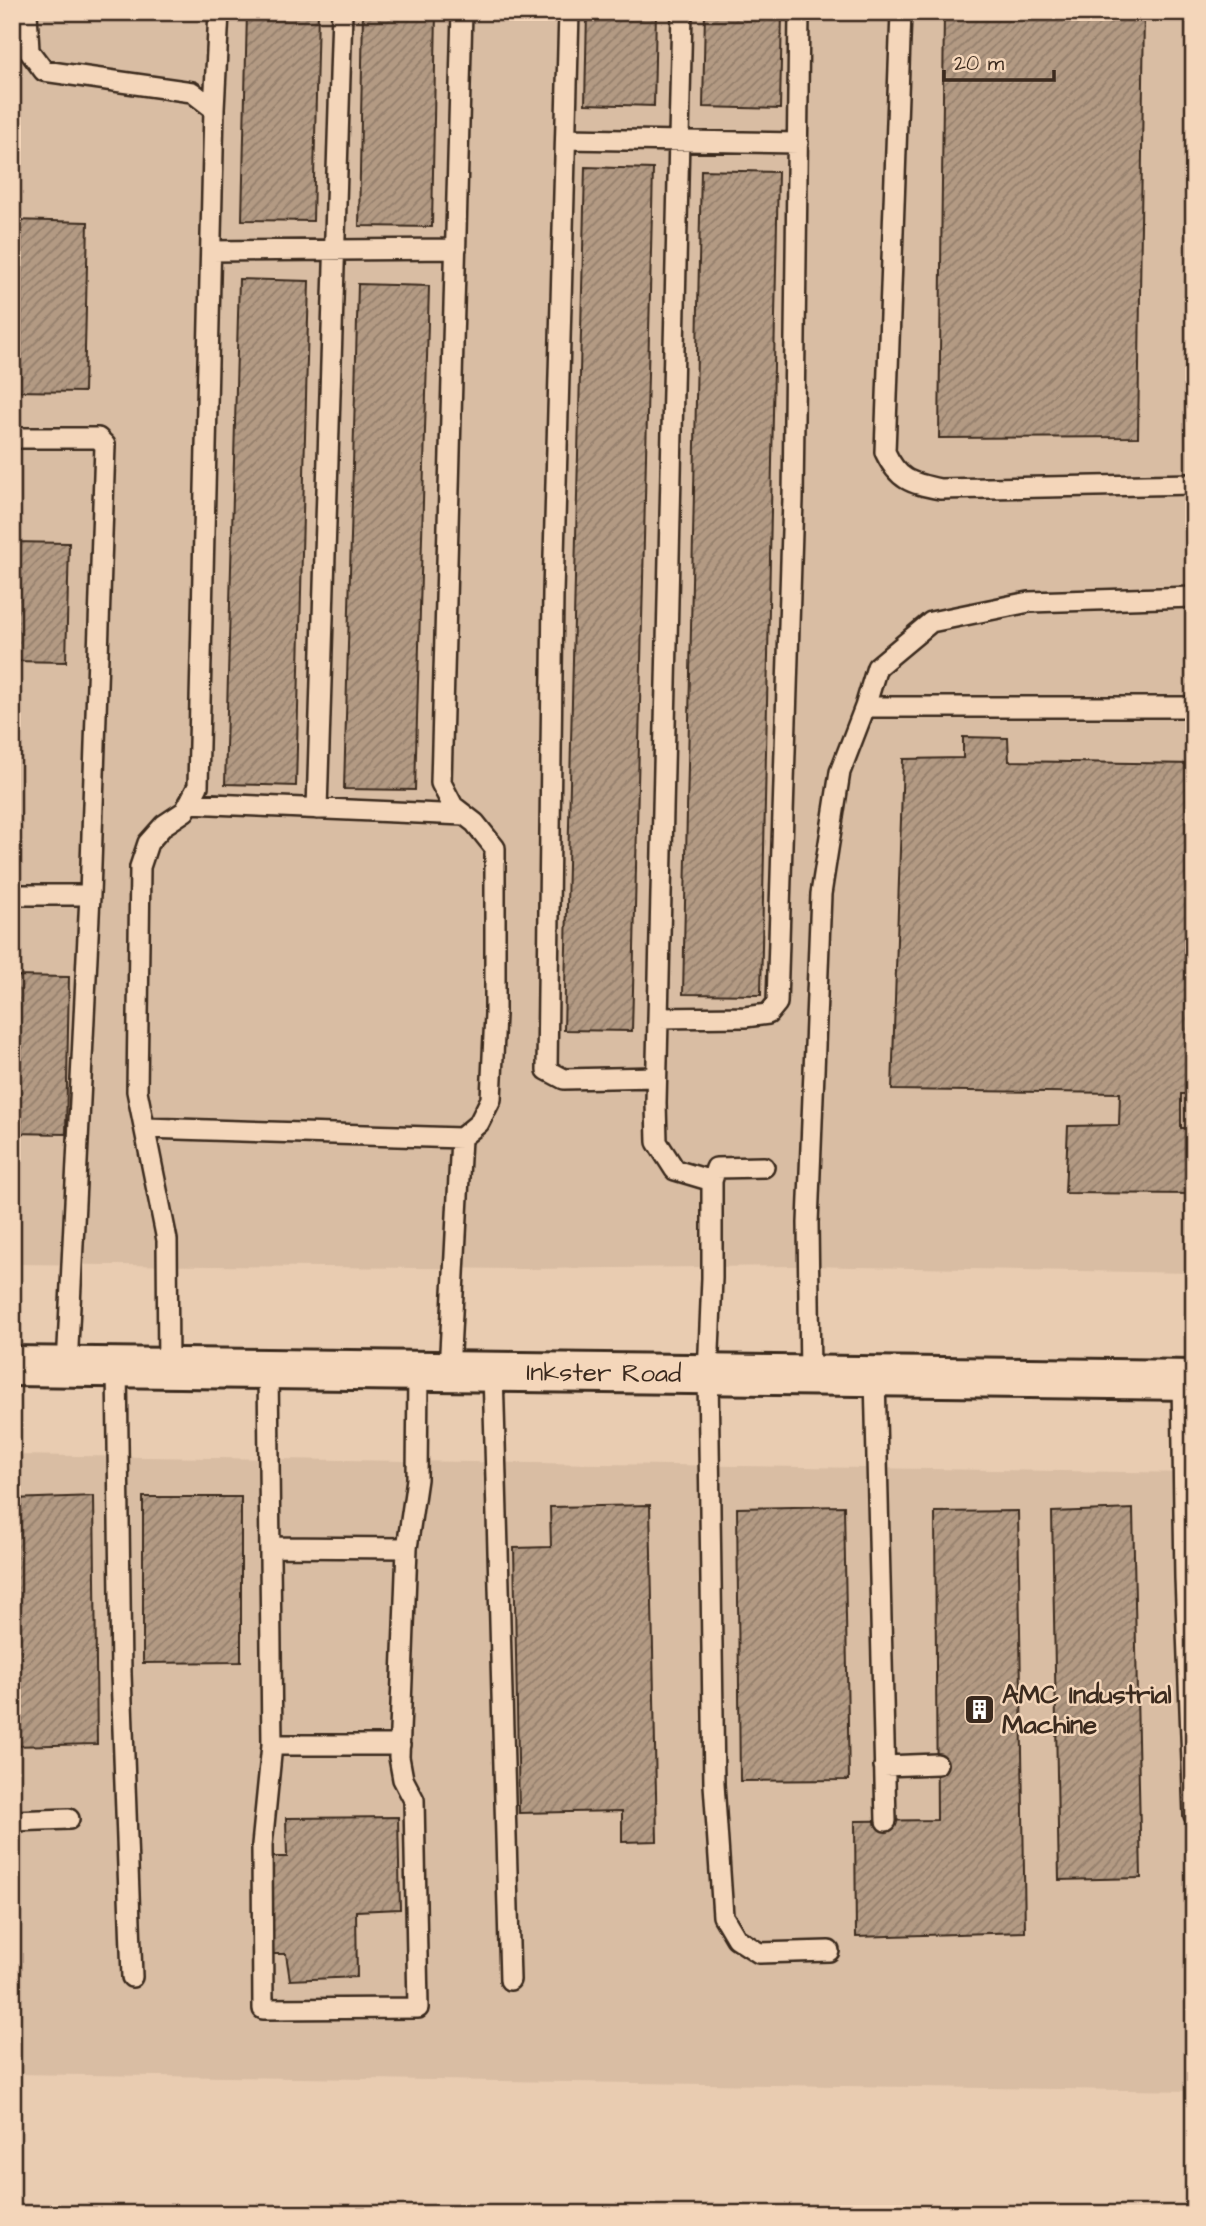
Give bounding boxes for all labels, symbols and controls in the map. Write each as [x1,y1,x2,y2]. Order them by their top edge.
scale bar [944,38,1054,82]
text: 20 m [954,49,1005,78]
street label: Inkster Road [526,1354,682,1392]
place label: AMC Industrial Machine [1002,1677,1172,1743]
building icon: AMC Industrial Machine [962,1693,996,1727]

